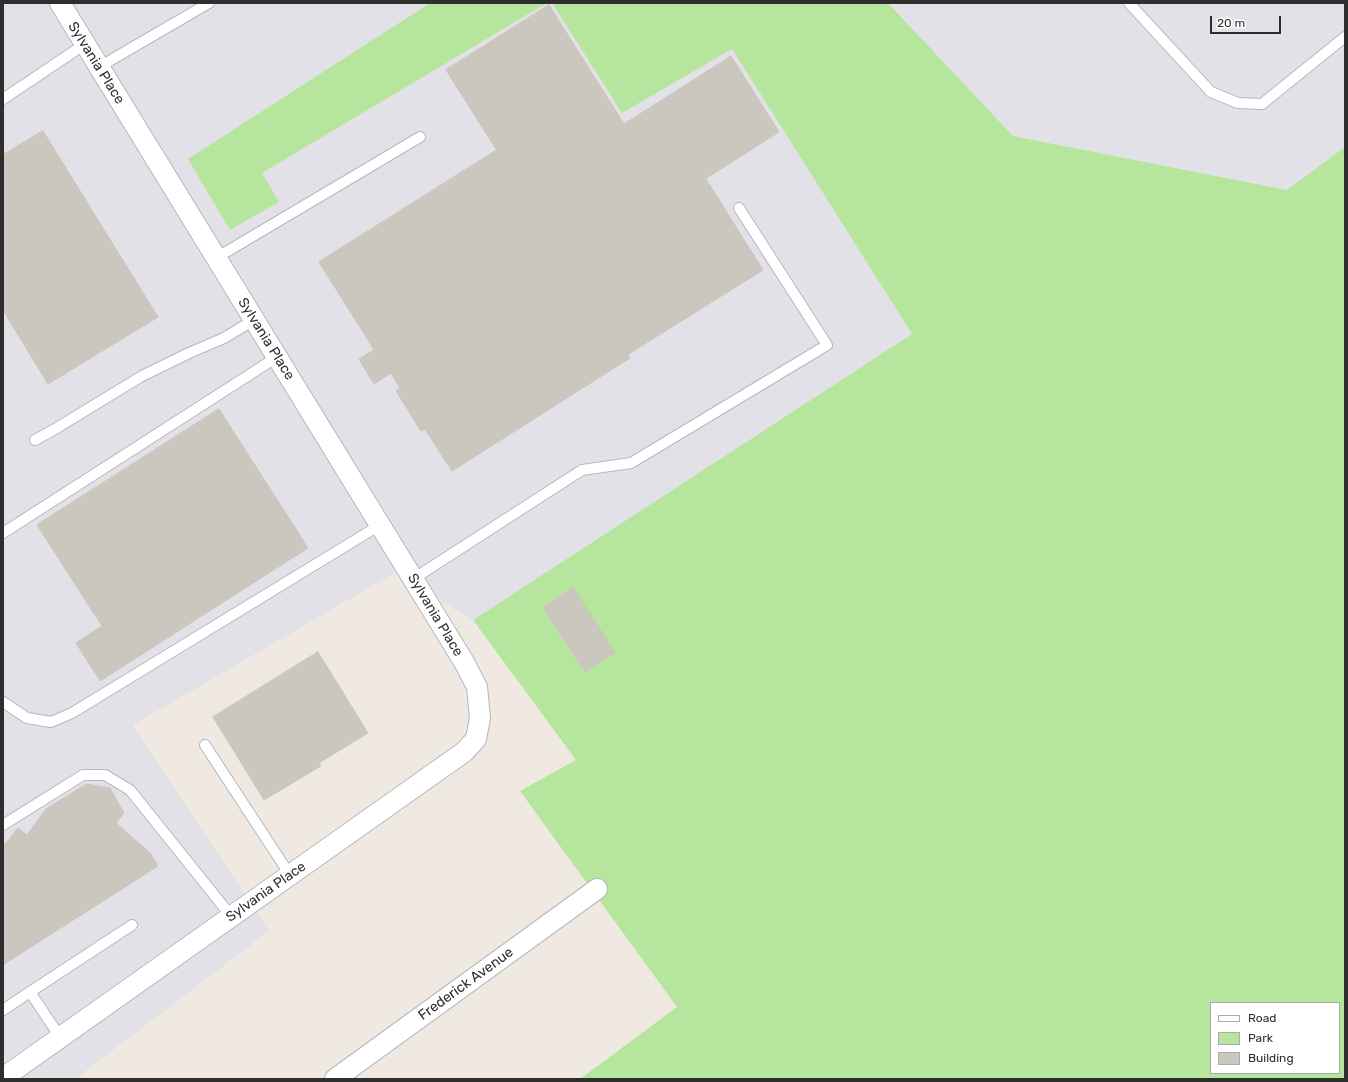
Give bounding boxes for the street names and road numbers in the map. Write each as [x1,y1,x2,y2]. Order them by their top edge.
street label: Sylvania Place [64,19,128,107]
street label: Sylvania Place [234,295,298,383]
street label: Sylvania Place [404,570,466,660]
street label: Sylvania Place [223,858,309,926]
street label: Frederick Avenue [415,944,517,1024]

